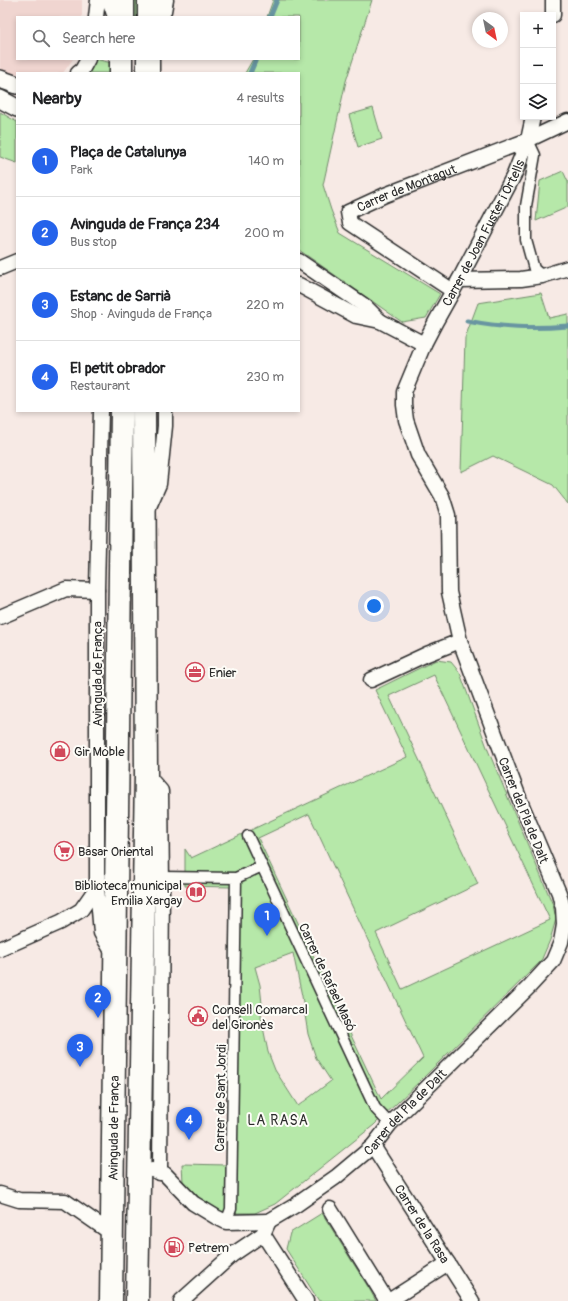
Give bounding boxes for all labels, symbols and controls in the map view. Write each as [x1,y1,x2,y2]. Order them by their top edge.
north arrow [472,12,508,48]
map controls [520,12,556,120]
button: + [520,12,556,48]
search box [16,16,300,60]
icon: search [30,27,52,49]
text: Search here [62,29,135,48]
button: − [520,48,556,84]
button: layers [520,84,556,120]
text: Nearby [32,88,81,109]
text: 4 results [237,90,284,106]
text: Plaça de Catalunya [70,143,186,162]
text: 1 [42,153,48,169]
text: 140 m [248,153,284,169]
street label: Carrer de Joan Fuster i Ortells [439,157,528,309]
street label: Carrer de Montagut [355,161,460,216]
text: Park [70,162,93,178]
text: Avinguda de França 234 [70,215,220,234]
text: 2 [41,225,49,241]
text: 200 m [245,225,284,241]
text: Bus stop [70,234,117,250]
text: Estanc de Sarrià [70,287,171,306]
text: 3 [41,297,49,313]
text: 220 m [246,297,284,313]
text: Shop · Avinguda de França [70,306,212,322]
text: El petit obrador [70,359,165,378]
text: 4 [41,369,49,385]
text: 230 m [247,369,284,385]
text: Restaurant [70,378,130,394]
your location [364,596,384,616]
street label: Avinguda de França [90,621,106,727]
office icon: Enier [184,661,206,683]
place label: Enier [209,665,237,681]
shop icon: Gir Moble [49,740,71,762]
place label: Gir Moble [74,744,125,760]
street label: Carrer del Pla de Dalt [494,755,552,867]
supermarket icon: Basar Oriental [53,840,75,862]
place label: Basar Oriental [78,844,154,860]
place label: Biblioteca municipal Emilia Xargay [74,878,182,909]
library icon: Biblioteca municipal Emilia Xargay [185,881,207,903]
pin: 1 [254,903,280,936]
street label: Carrer de Rafael Masó [295,921,359,1034]
pin: 2 [85,985,111,1018]
place label: Consell Comarcal del Gironès [212,1002,308,1033]
public building icon: Consell Comarcal del Gironès [187,1005,209,1027]
pin: 3 [67,1034,93,1067]
street label: Carrer de Sant Jordi [212,1044,230,1152]
street label: Carrer del Pla de Dalt [361,1066,451,1159]
street label: Avinguda de França [105,1075,123,1181]
pin: 4 [176,1107,202,1140]
district label: LA RASA [247,1112,309,1129]
street label: Carrer de la Rasa [391,1182,453,1266]
fuel station icon: Petrem [163,1236,185,1258]
place label: Petrem [188,1240,229,1256]

